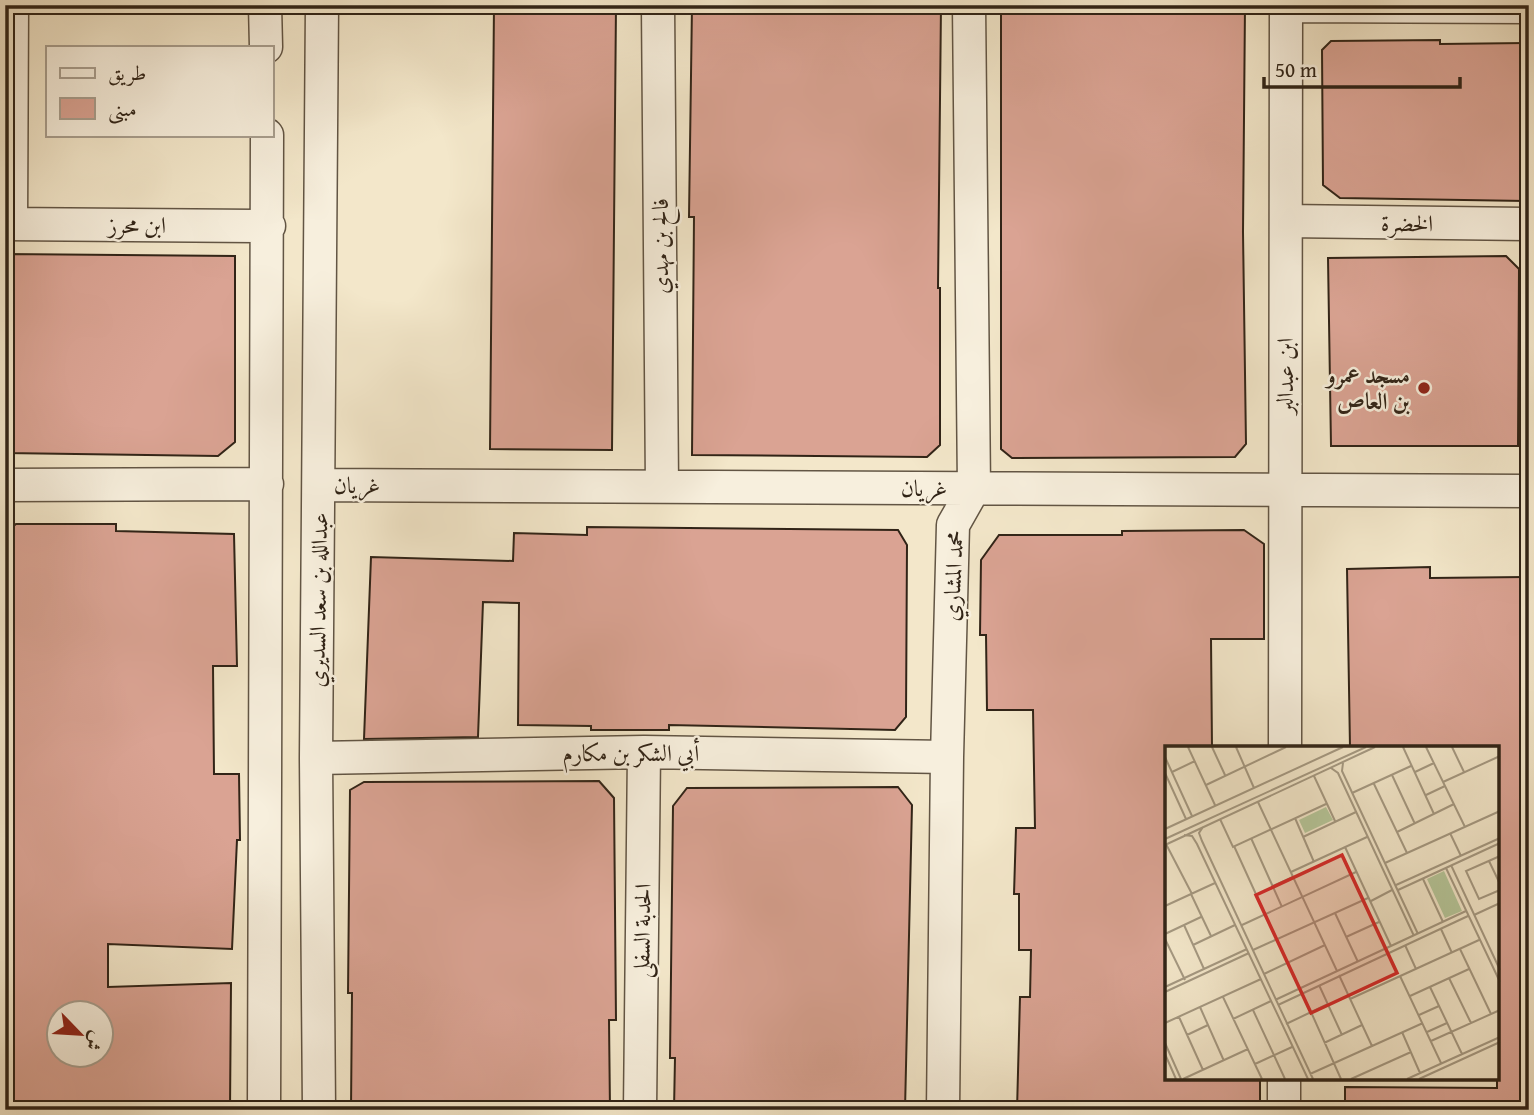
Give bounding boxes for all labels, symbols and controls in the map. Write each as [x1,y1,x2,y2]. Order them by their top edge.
legend [46,46,273,136]
scale bar [1264,46,1460,90]
text: 50 m [1275,54,1317,85]
text: طريق [108,57,146,88]
text: مبنى [108,93,137,124]
street label: فالح بن مهدي [643,198,680,294]
street label: الخضرة [1380,206,1434,239]
street label: ابن محرز [106,208,166,241]
street label: ابن عبدالبر [1268,338,1301,416]
place label: مسجد عمرو بن العاص [1323,358,1411,417]
marker: مسجد عمرو بن العاص [1416,380,1432,396]
street label: غريان [334,468,380,501]
street label: غريان [901,471,947,504]
street label: عبدالله بن سعد السديري [299,512,339,688]
street label: محمد المشاري [934,530,974,622]
street label: أبي الشكر بن مكارم [563,736,700,773]
inset map [1165,746,1499,1080]
street label: الحدبة السفلى [624,883,661,979]
north arrow [46,1000,116,1070]
text: ش [79,1027,112,1056]

